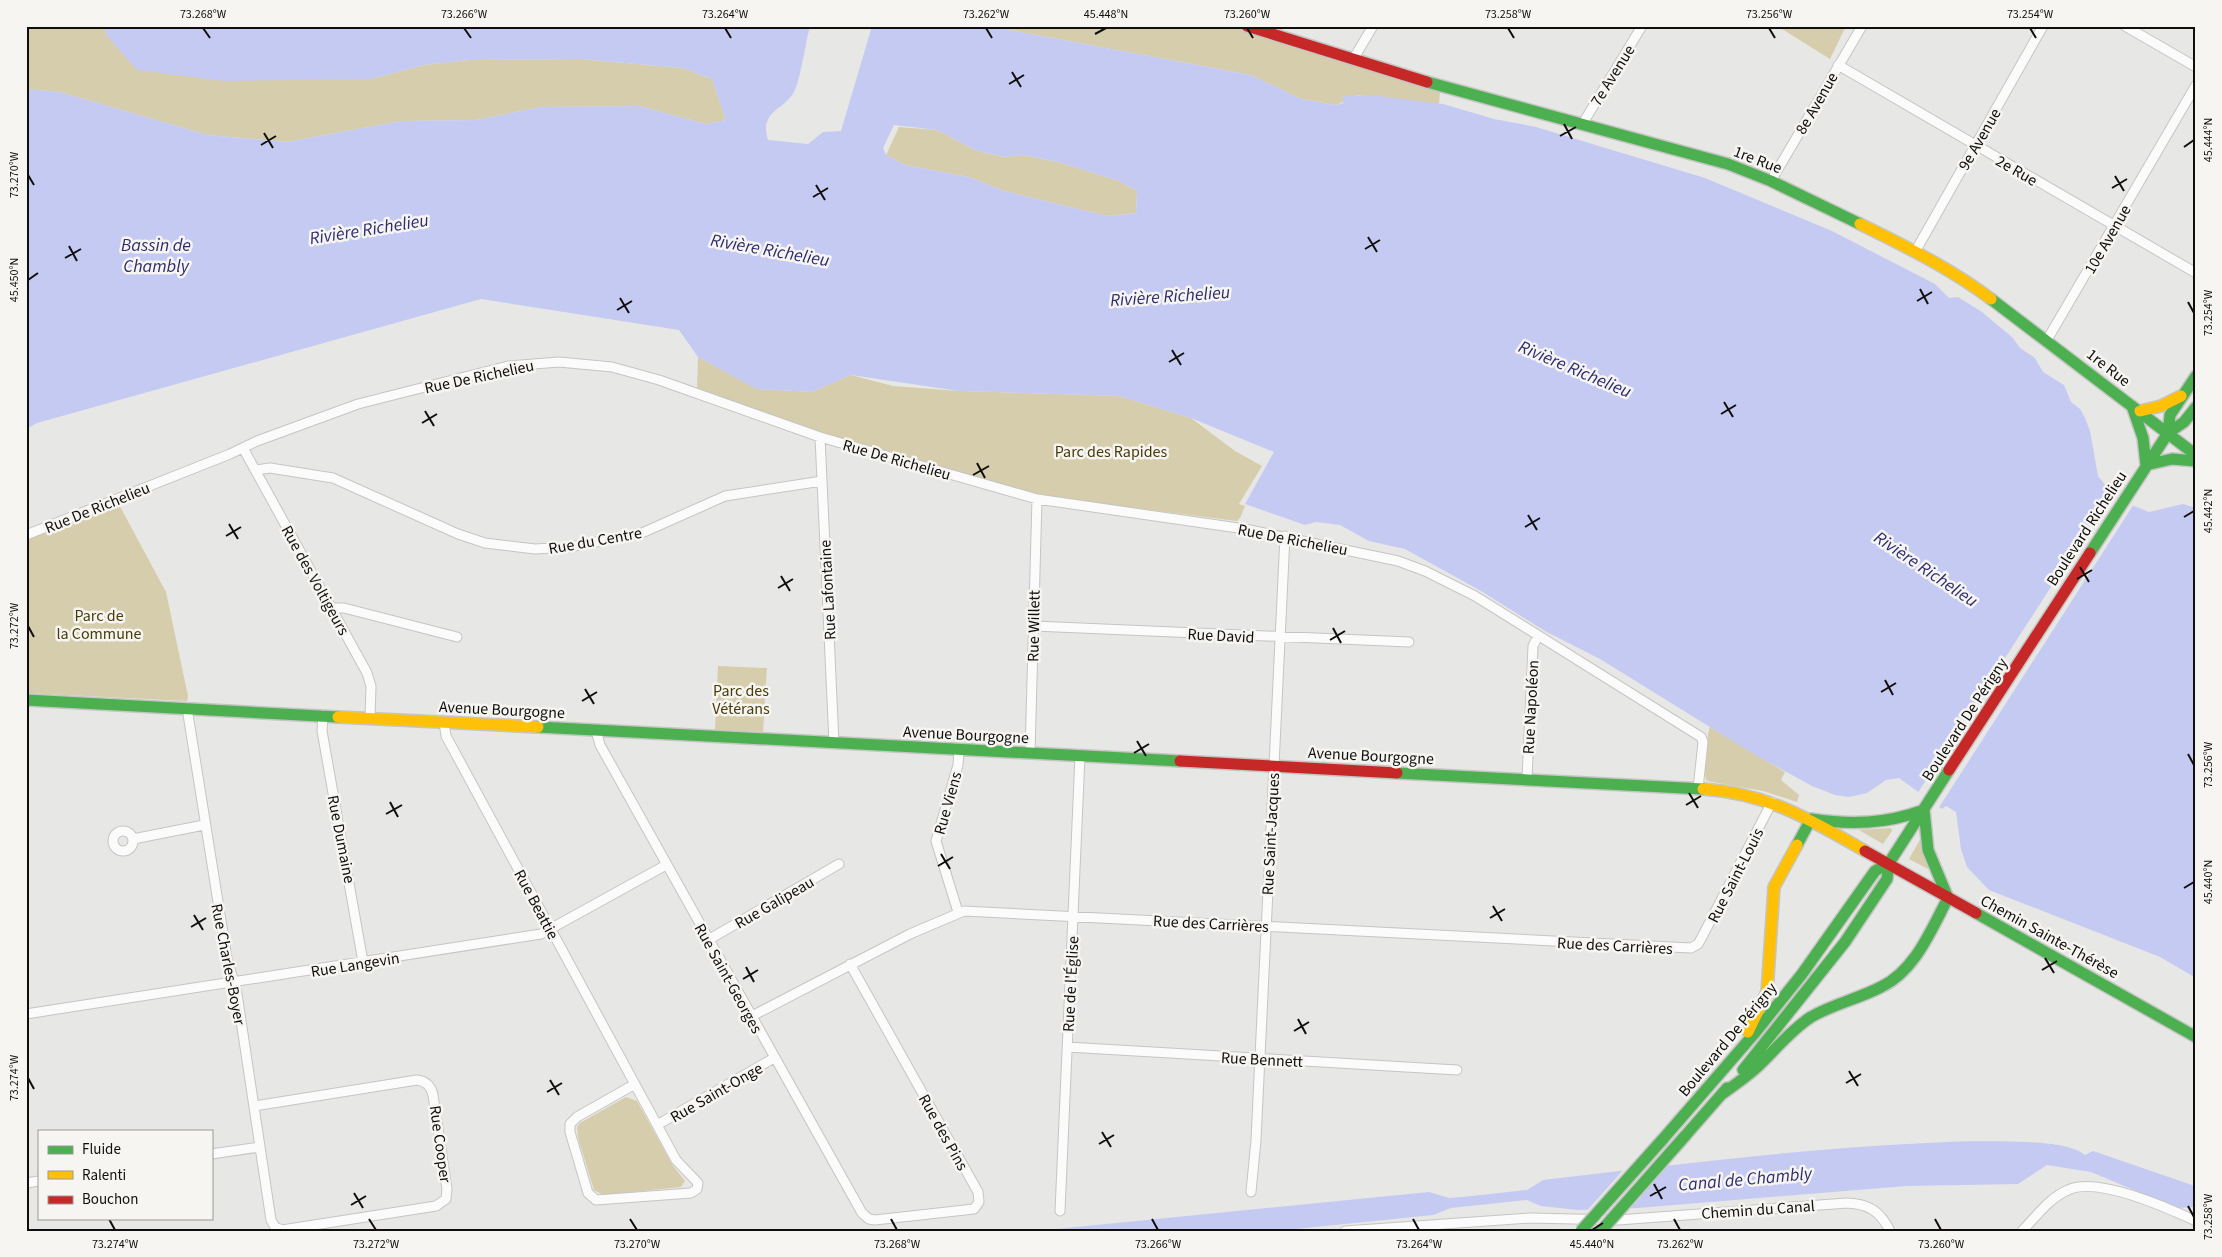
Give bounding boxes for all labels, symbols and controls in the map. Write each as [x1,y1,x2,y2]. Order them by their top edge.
text: 73.268°W [180,6,227,23]
text: 73.266°W [441,6,488,23]
text: 73.264°W [702,6,749,23]
text: 73.262°W [963,6,1010,23]
text: 45.448°N [1084,6,1128,23]
text: 73.260°W [1224,6,1271,23]
text: 73.258°W [1485,6,1532,23]
text: 73.256°W [1746,6,1793,23]
text: 73.254°W [2007,6,2054,23]
street label: 7e Avenue [1585,41,1640,110]
street label: 8e Avenue [1790,68,1844,139]
street label: 9e Avenue [1953,104,2007,175]
text: 45.444°N [2200,118,2217,162]
street label: 1re Rue [1730,141,1785,179]
street label: 2e Rue [1992,150,2041,192]
text: 73.270°W [6,151,23,198]
street label: 10e Avenue [2079,201,2137,278]
water label: Rivière Richelieu [308,208,430,251]
water label: Rivière Richelieu [708,228,831,273]
water label: Bassin de Chambly [121,233,191,279]
text: 45.450°N [6,258,23,302]
water label: Rivière Richelieu [1109,280,1231,313]
text: 73.254°W [2200,289,2217,336]
water label: Rivière Richelieu [1515,334,1635,404]
street label: 1re Rue [2082,344,2135,392]
street label: Rue De Richelieu [422,355,536,399]
street label: Rue De Richelieu [840,434,953,486]
park label: Parc des Rapides [1055,441,1168,463]
street label: Boulevard Richelieu [2041,467,2132,590]
street label: Rue De Richelieu [42,477,153,539]
text: 45.442°N [2200,489,2217,533]
street label: Rue De Richelieu [1236,519,1350,561]
street label: Rue des Voltigeurs [276,522,355,640]
street label: Rue du Centre [547,522,644,560]
water label: Rivière Richelieu [1869,525,1983,613]
street label: Rue Lafontaine [814,539,842,641]
street label: Rue Willett [1022,589,1046,662]
text: 73.272°W [6,602,23,649]
park label: Parc de la Commune [56,605,142,645]
street label: Rue David [1187,623,1255,649]
street label: Boulevard De Périgny [1917,653,2013,785]
street label: Rue Napoléon [1518,659,1544,755]
park label: Parc des Vétérans [712,680,770,720]
street label: Avenue Bourgogne [438,696,565,724]
street label: Avenue Bourgogne [902,721,1029,749]
text: 73.256°W [2200,741,2217,788]
street label: Avenue Bourgogne [1307,742,1434,770]
street label: Rue Viens [928,769,968,837]
street label: Rue Saint-Jacques [1257,772,1285,896]
street label: Rue Dumaine [322,793,360,885]
street label: Rue Saint-Louis [1703,824,1769,927]
text: 45.440°N [2200,860,2217,904]
street label: Rue Beattie [508,866,564,943]
street label: Rue Galipeau [731,871,818,934]
street label: Chemin Sainte-Thérèse [1976,890,2123,984]
street label: Rue Charles-Boyer [205,902,251,1027]
street label: Rue des Carrières [1153,910,1270,938]
street label: Rue Saint-Georges [689,920,768,1038]
street label: Rue des Carrières [1557,932,1674,960]
street label: Rue de l'Église [1057,935,1085,1033]
street label: Rue Langevin [309,947,401,983]
street label: Boulevard De Périgny [1673,977,1782,1101]
street label: Rue Bennett [1220,1047,1304,1073]
text: 73.274°W [6,1054,23,1101]
street label: Rue Saint-Onge [666,1057,767,1128]
street label: Rue des Pins [913,1090,973,1175]
street label: Rue Cooper [424,1104,456,1185]
legend [38,1130,212,1220]
text: Fluide [82,1139,121,1160]
water label: Canal de Chambly [1677,1161,1814,1198]
text: Ralenti [82,1165,126,1186]
text: Bouchon [82,1189,138,1210]
text: 73.258°W [2200,1193,2217,1240]
street label: Chemin du Canal [1701,1195,1816,1225]
text: 73.274°W [92,1236,139,1253]
text: 73.272°W [353,1236,400,1253]
text: 73.270°W [614,1236,661,1253]
text: 73.268°W [874,1236,921,1253]
text: 73.266°W [1135,1236,1182,1253]
text: 73.264°W [1396,1236,1443,1253]
text: 45.440°N [1570,1236,1614,1253]
text: 73.262°W [1657,1236,1704,1253]
text: 73.260°W [1918,1236,1965,1253]

